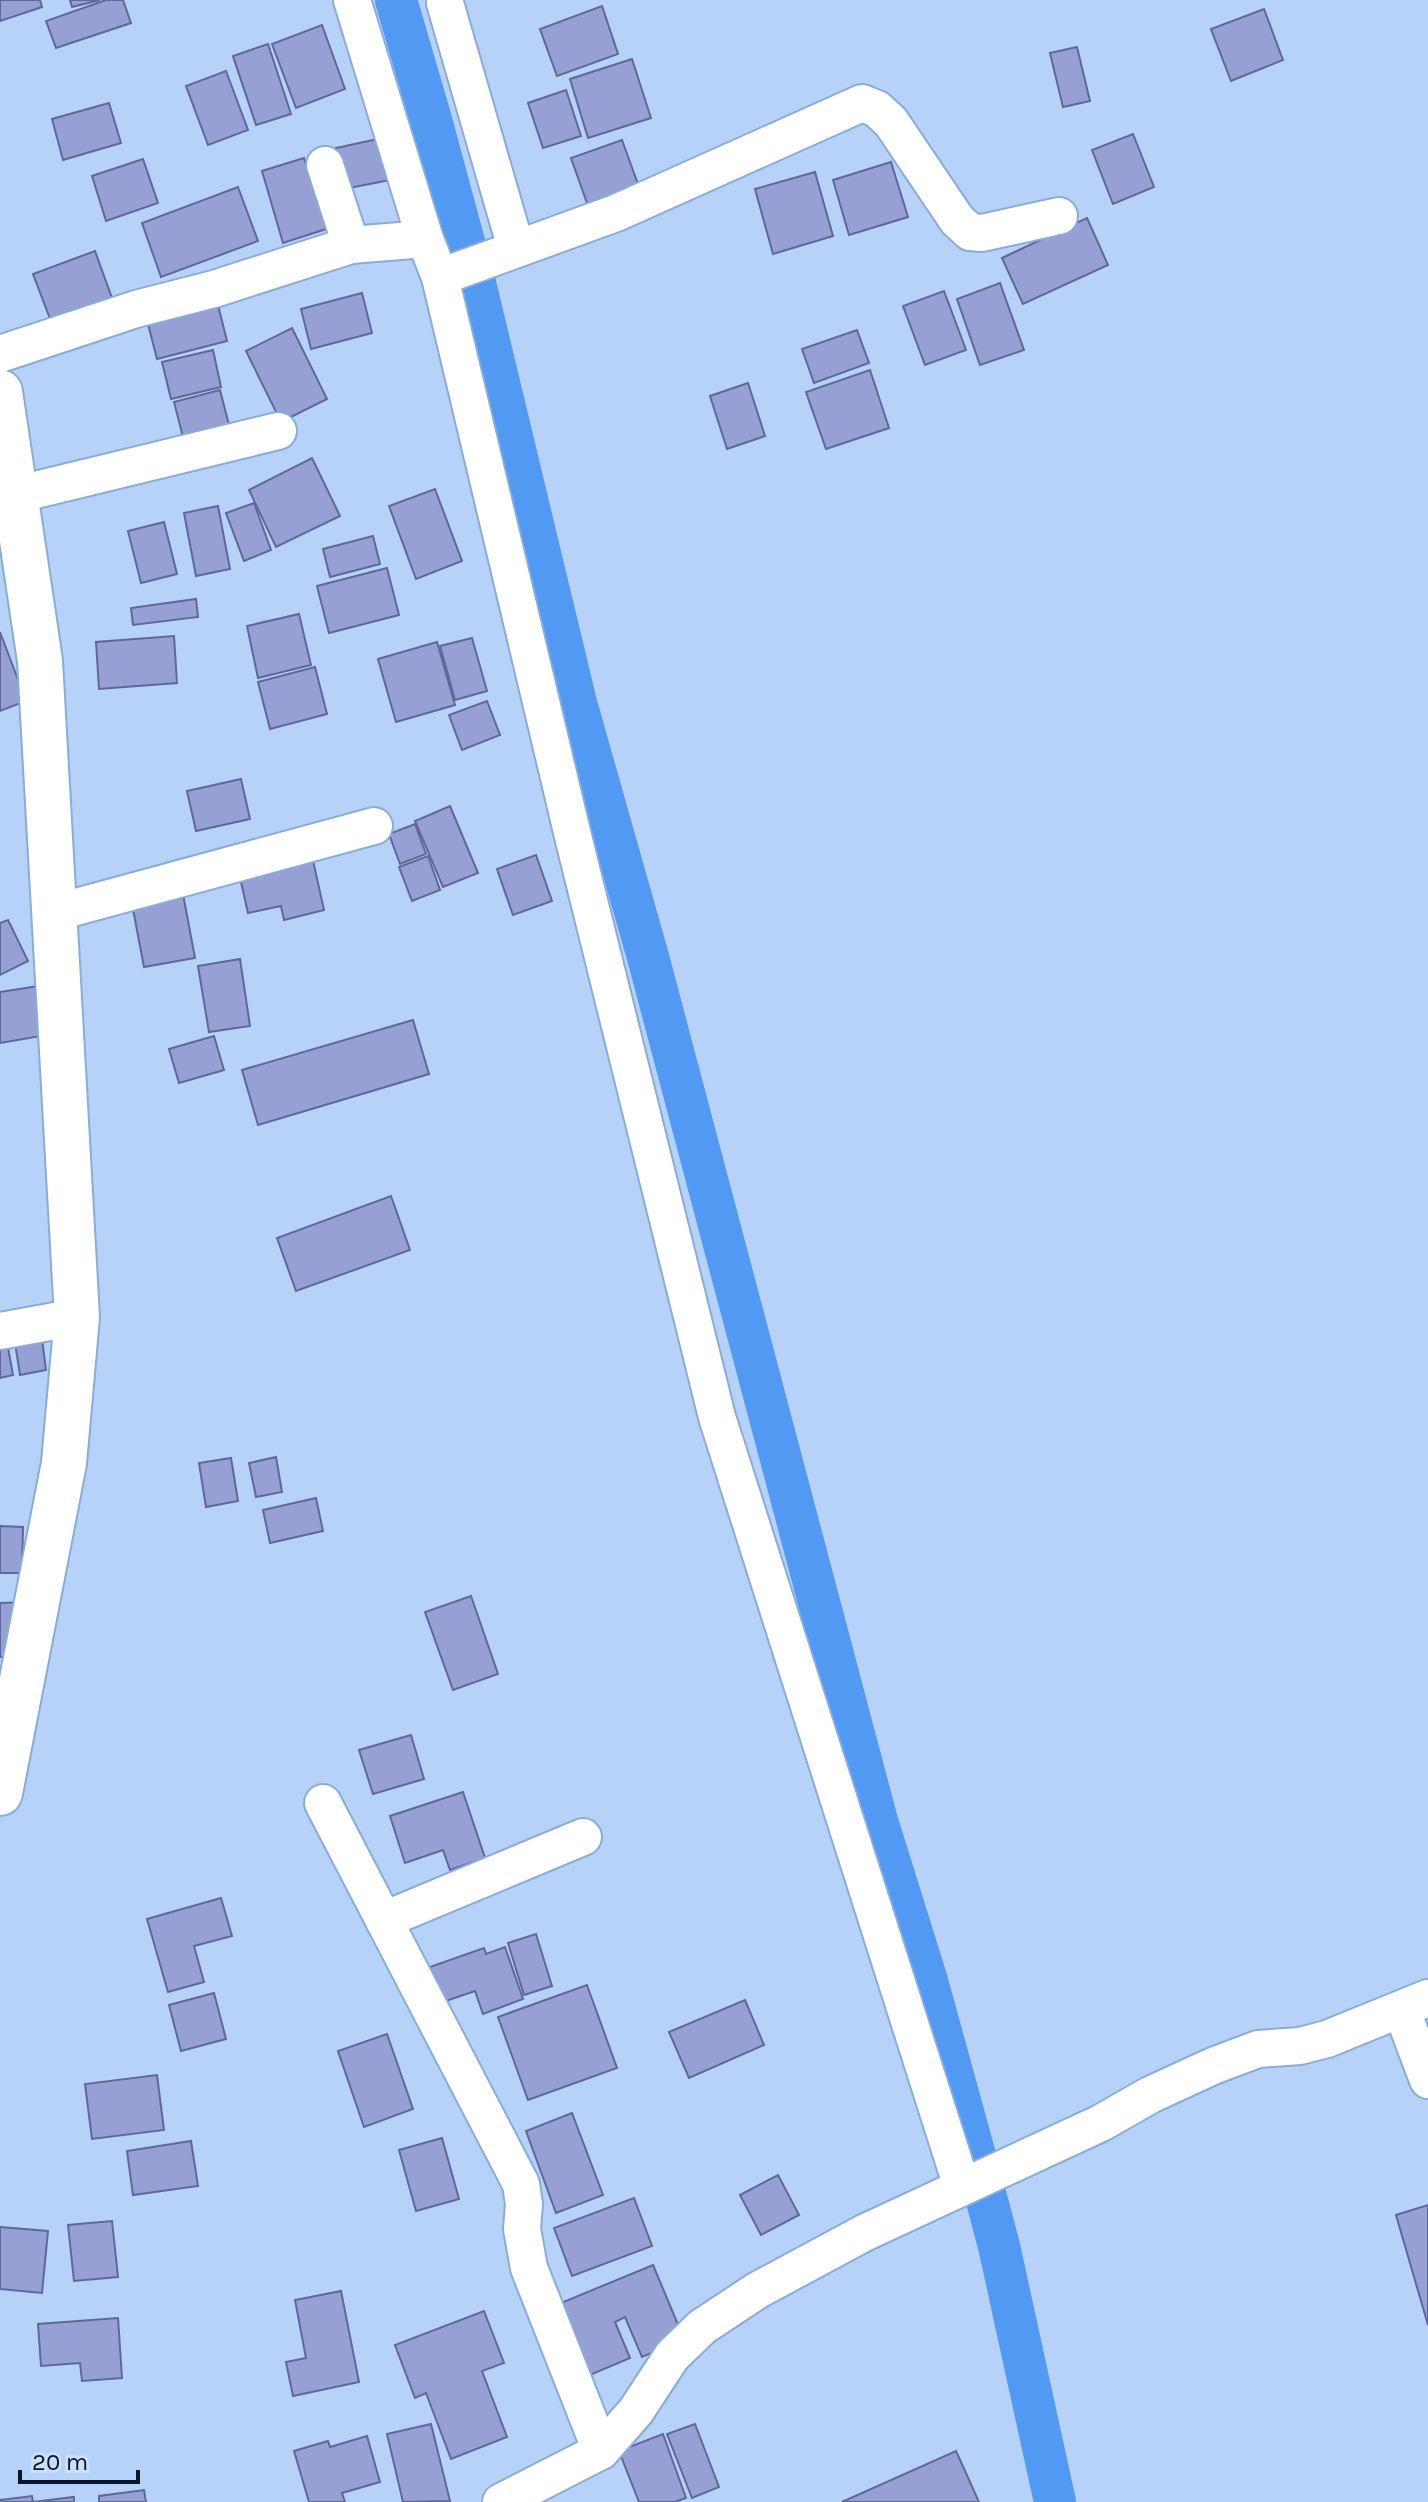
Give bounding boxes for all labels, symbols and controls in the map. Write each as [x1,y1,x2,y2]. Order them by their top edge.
scale bar [20,2434,138,2484]
text: 20 m [32,2448,88,2476]

